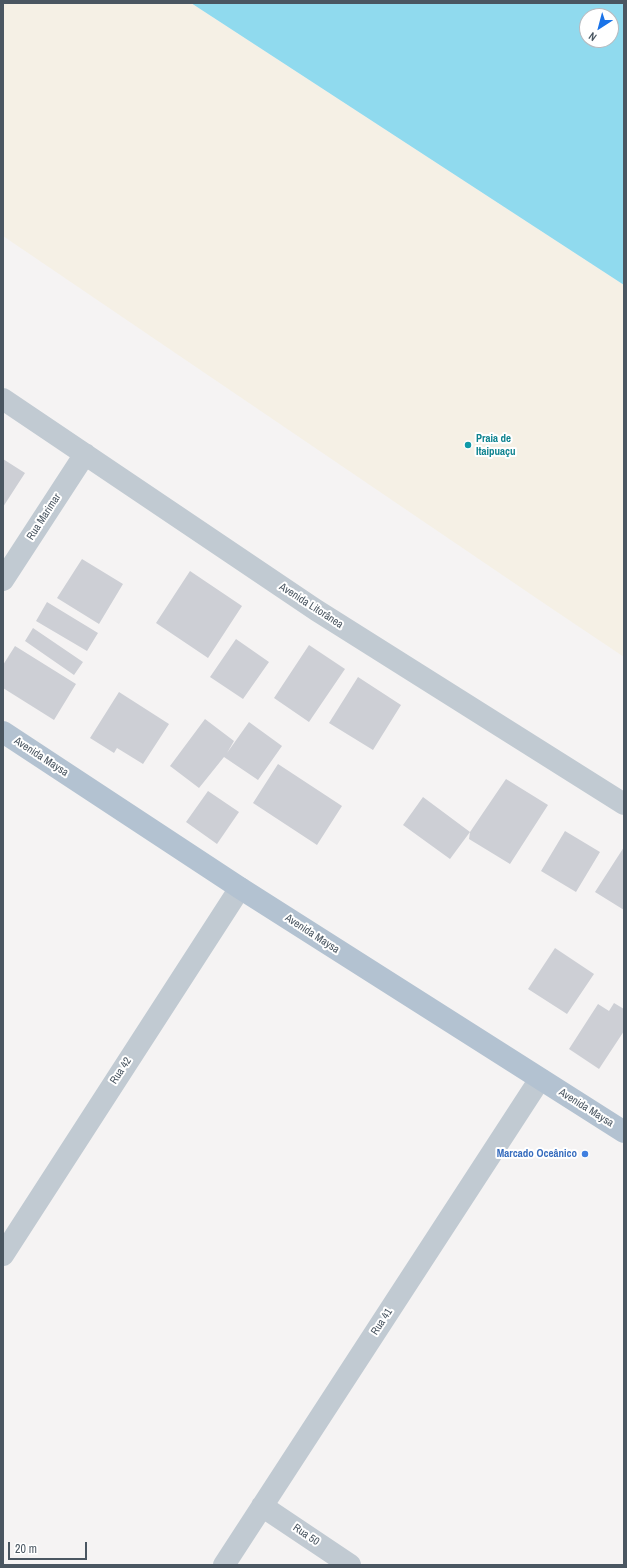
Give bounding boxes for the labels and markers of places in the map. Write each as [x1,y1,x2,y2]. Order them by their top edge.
place label: Praia de Itaipuaçu [476,432,516,458]
marker: Praia de Itaipuaçu [463,440,473,450]
place label: Marcado Oceânico [497,1147,577,1161]
marker: Marcado Oceânico [580,1149,590,1159]

